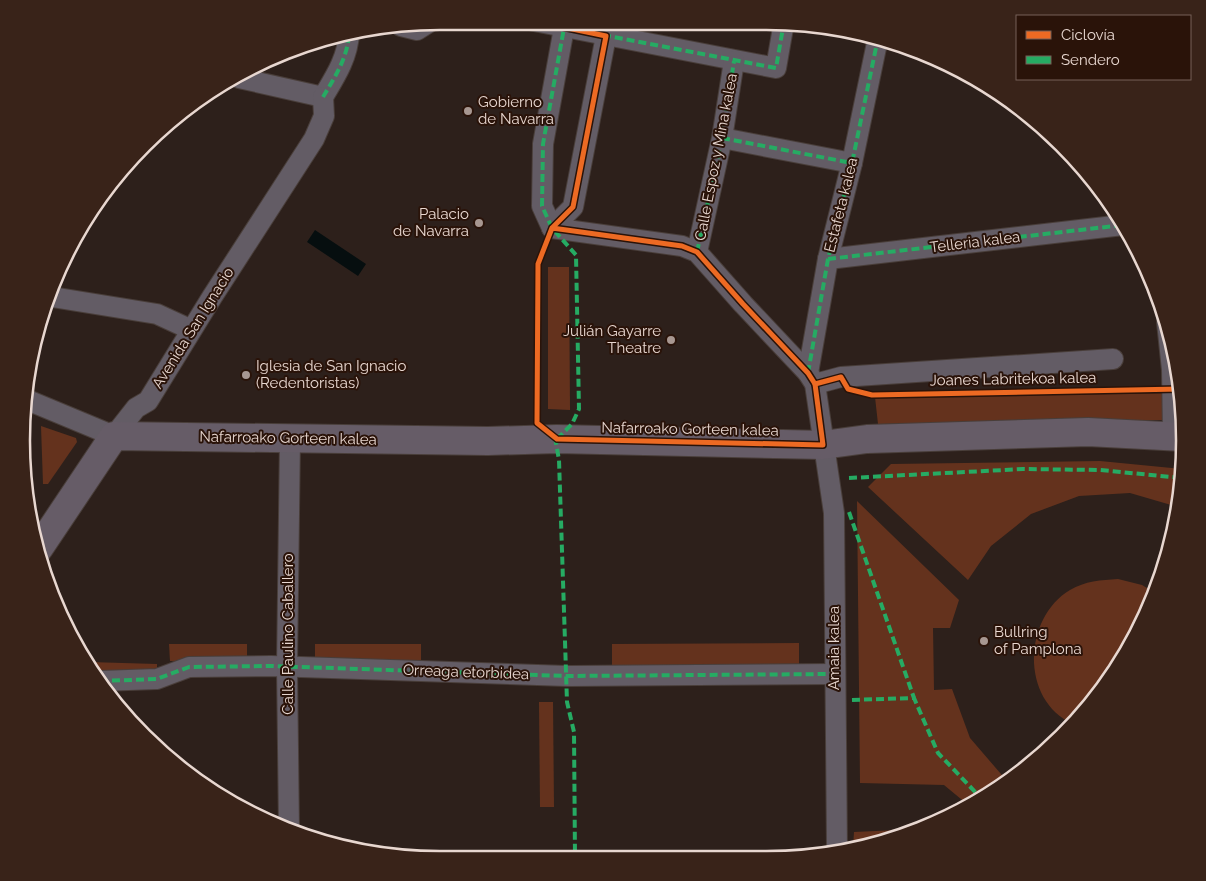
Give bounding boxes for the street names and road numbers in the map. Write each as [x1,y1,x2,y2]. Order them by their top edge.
street label: Calle Espoz y Mina kalea [691,72,741,242]
street label: Estafeta kalea [821,156,861,254]
street label: Telleria kalea [929,228,1021,256]
street label: Avenida San Ignacio [148,264,238,392]
street label: Joanes Labritekoa kalea [929,369,1097,389]
street label: Nafarroako Gorteen kalea [601,418,779,440]
street label: Nafarroako Gorteen kalea [199,427,377,449]
street label: Calle Paulino Caballero [279,553,297,715]
street label: Amaia kalea [825,606,843,690]
street label: Orreaga etorbidea [403,661,529,683]

